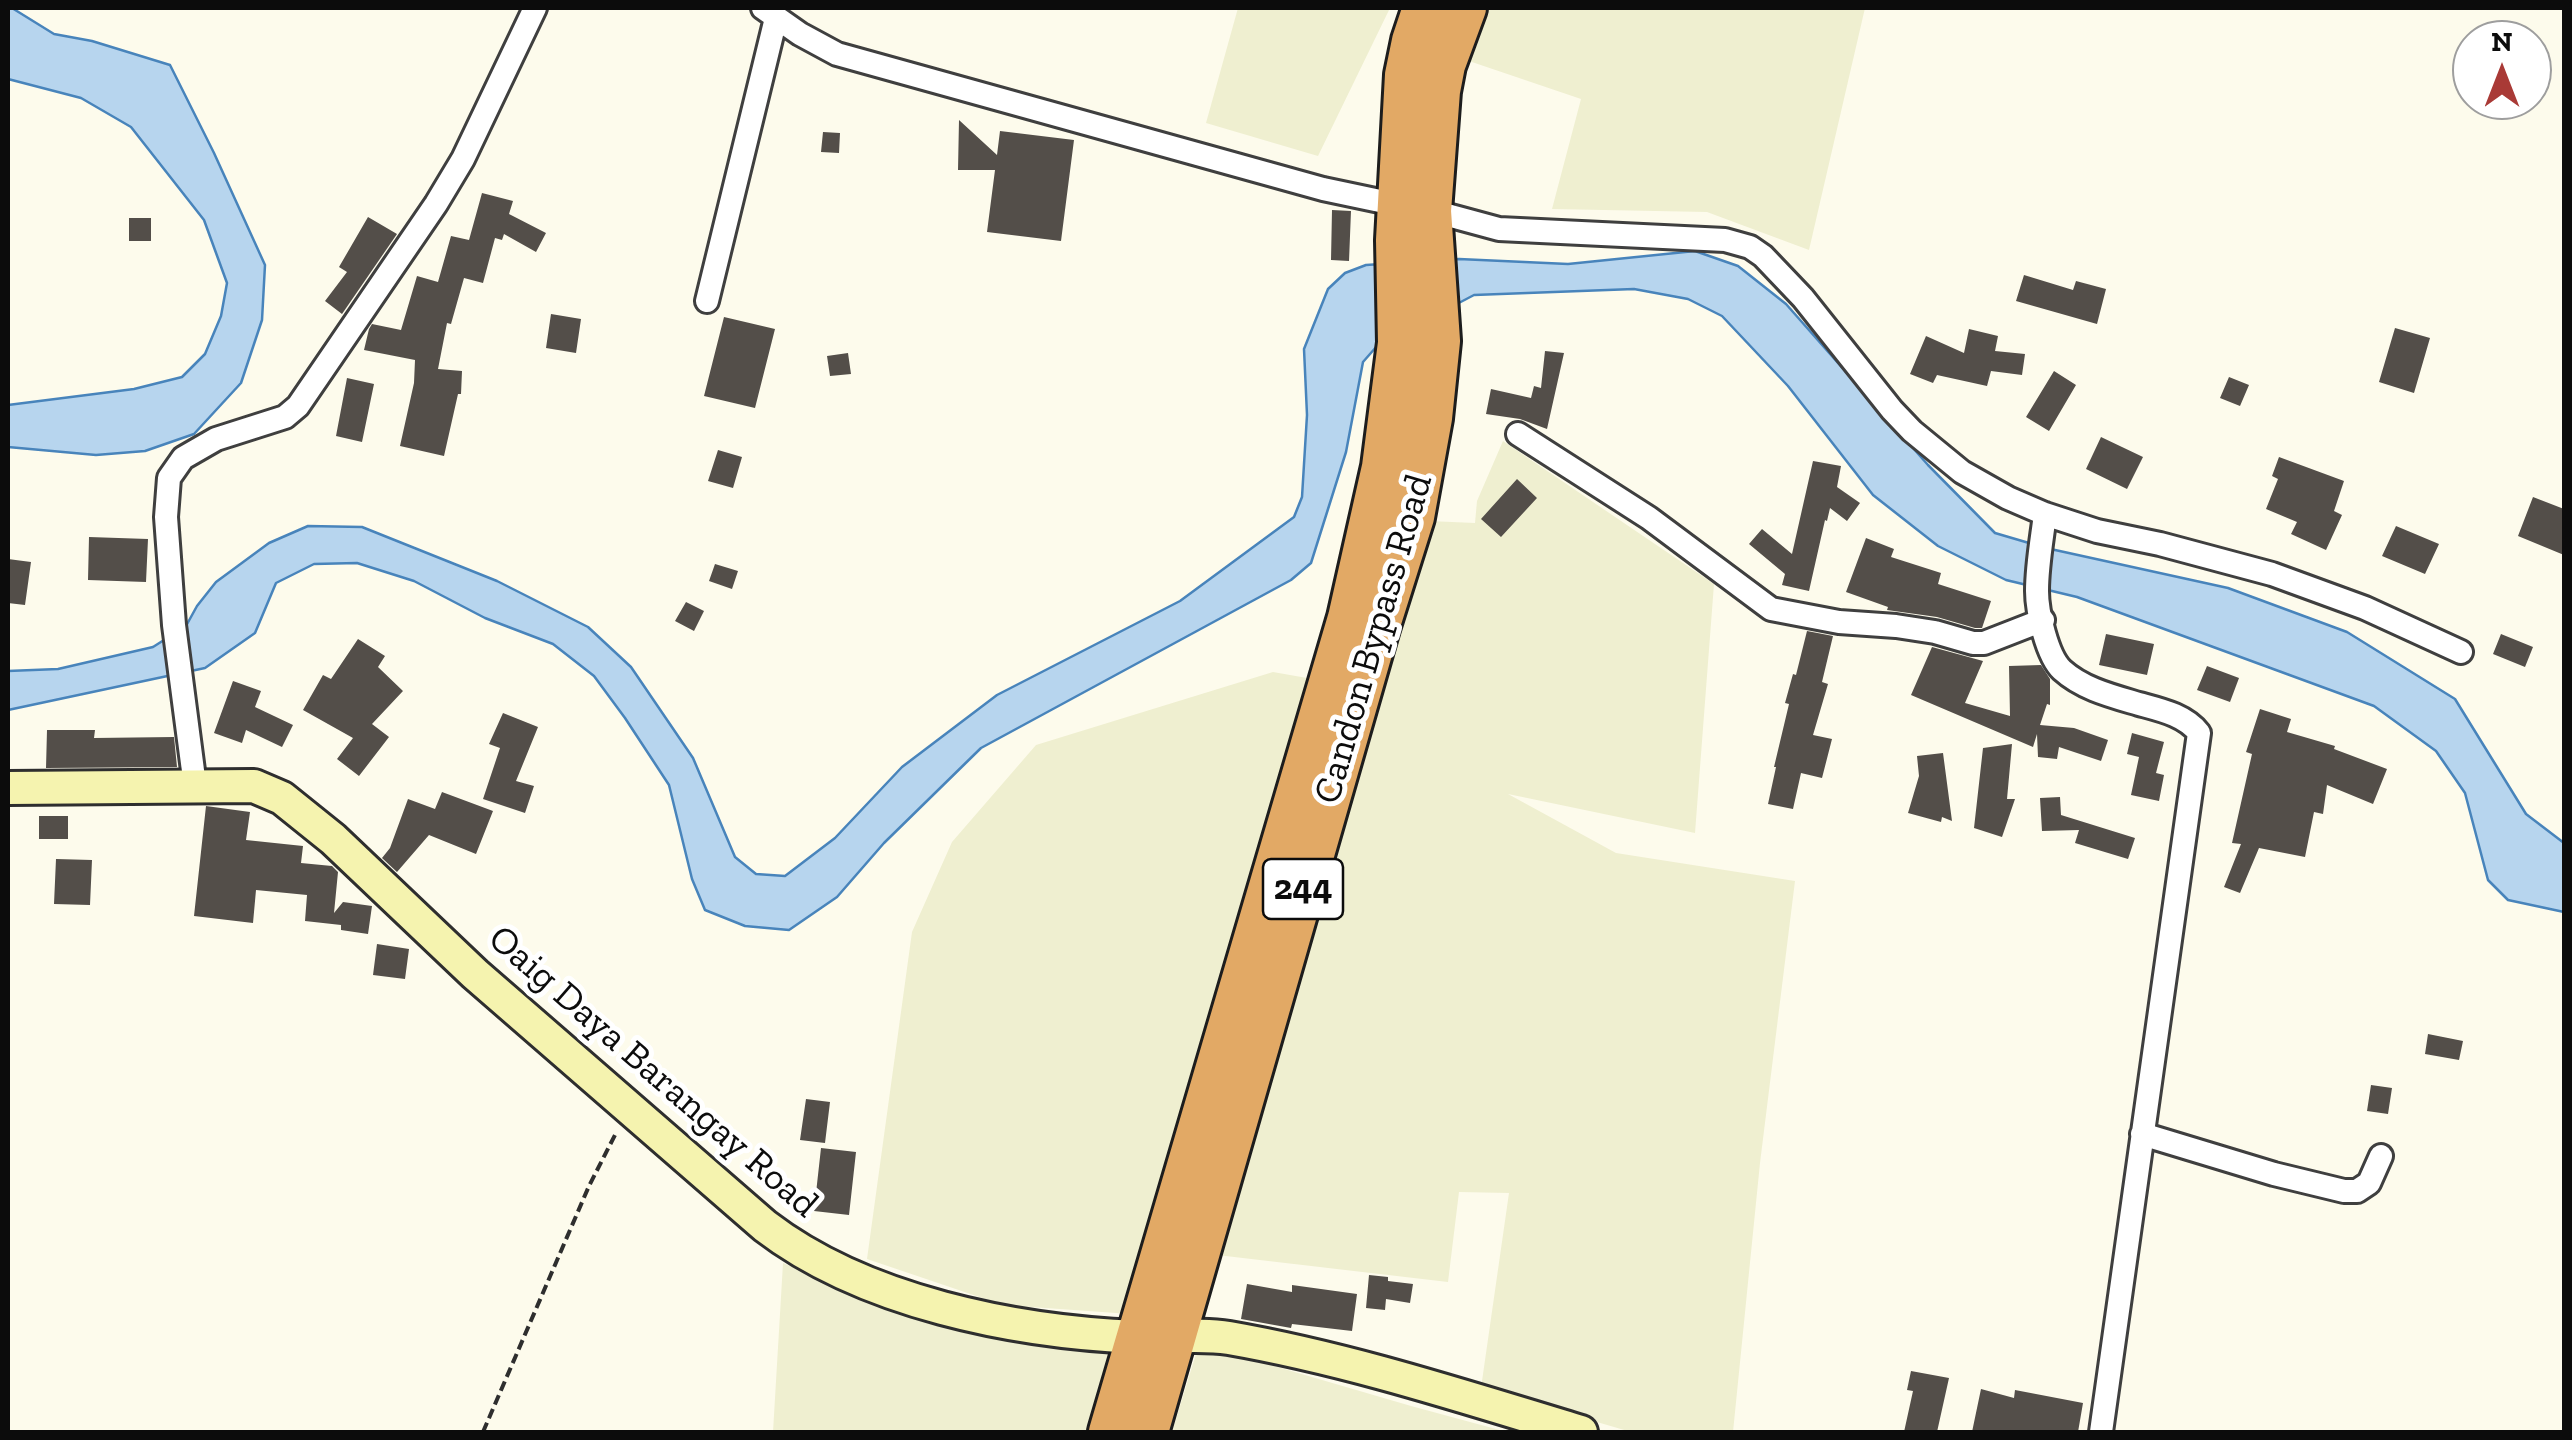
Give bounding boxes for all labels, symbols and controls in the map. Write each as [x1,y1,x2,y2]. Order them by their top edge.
north arrow [2452,20,2552,120]
text: N [2491,25,2513,58]
street label: Candon Bypass Road [1305,469,1443,809]
road number: 244 [1263,859,1343,919]
street label: Oaig Daya Barangay Road [479,916,827,1228]

